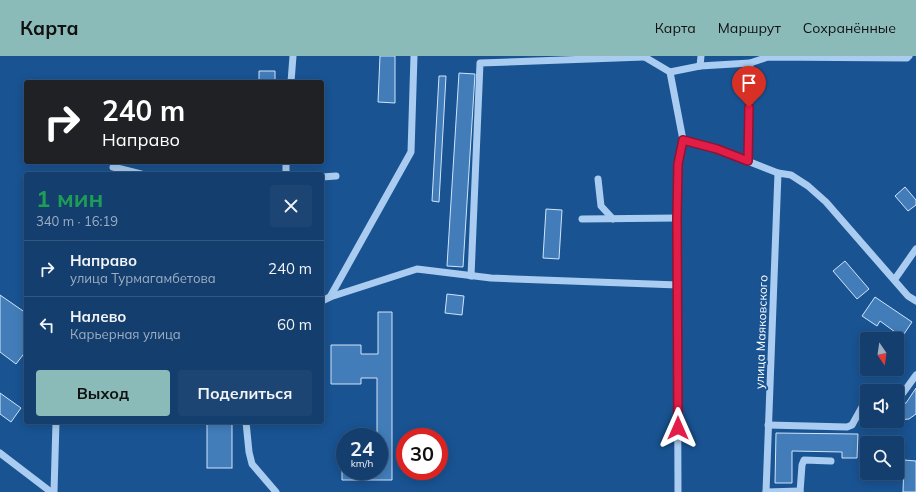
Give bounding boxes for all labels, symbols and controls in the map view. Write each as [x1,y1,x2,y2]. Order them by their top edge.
text: Карта [20,16,78,40]
text: Карта [655,19,696,37]
text: Маршрут [718,19,781,37]
text: Сохранённые [803,19,896,37]
pin [732,66,766,107]
icon: arrive [738,72,760,94]
text: 240 m [102,93,185,128]
icon: right [36,96,88,148]
text: Направо [102,128,180,151]
text: 1 мин [36,183,103,213]
button: close [270,185,312,227]
text: 340 m · 16:19 [36,213,118,229]
text: Направо [70,251,137,270]
icon: right [36,258,58,280]
text: 240 m [268,259,312,278]
text: улица Турмагамбетова [70,270,216,286]
street label: улица Маяковского [752,275,770,389]
text: Налево [70,307,126,326]
icon: left [36,314,58,336]
text: 60 m [277,315,312,334]
text: Карьерная улица [70,326,181,342]
north arrow [860,332,904,376]
map controls [860,332,904,480]
button: Выход [36,370,170,416]
button: Поделиться [178,370,312,416]
button: sound [860,384,904,428]
position arrow [657,407,699,449]
speed limit sign: 30 [396,428,448,480]
text: 24 [350,436,374,461]
button: search [860,436,904,480]
text: km/h [351,457,373,470]

